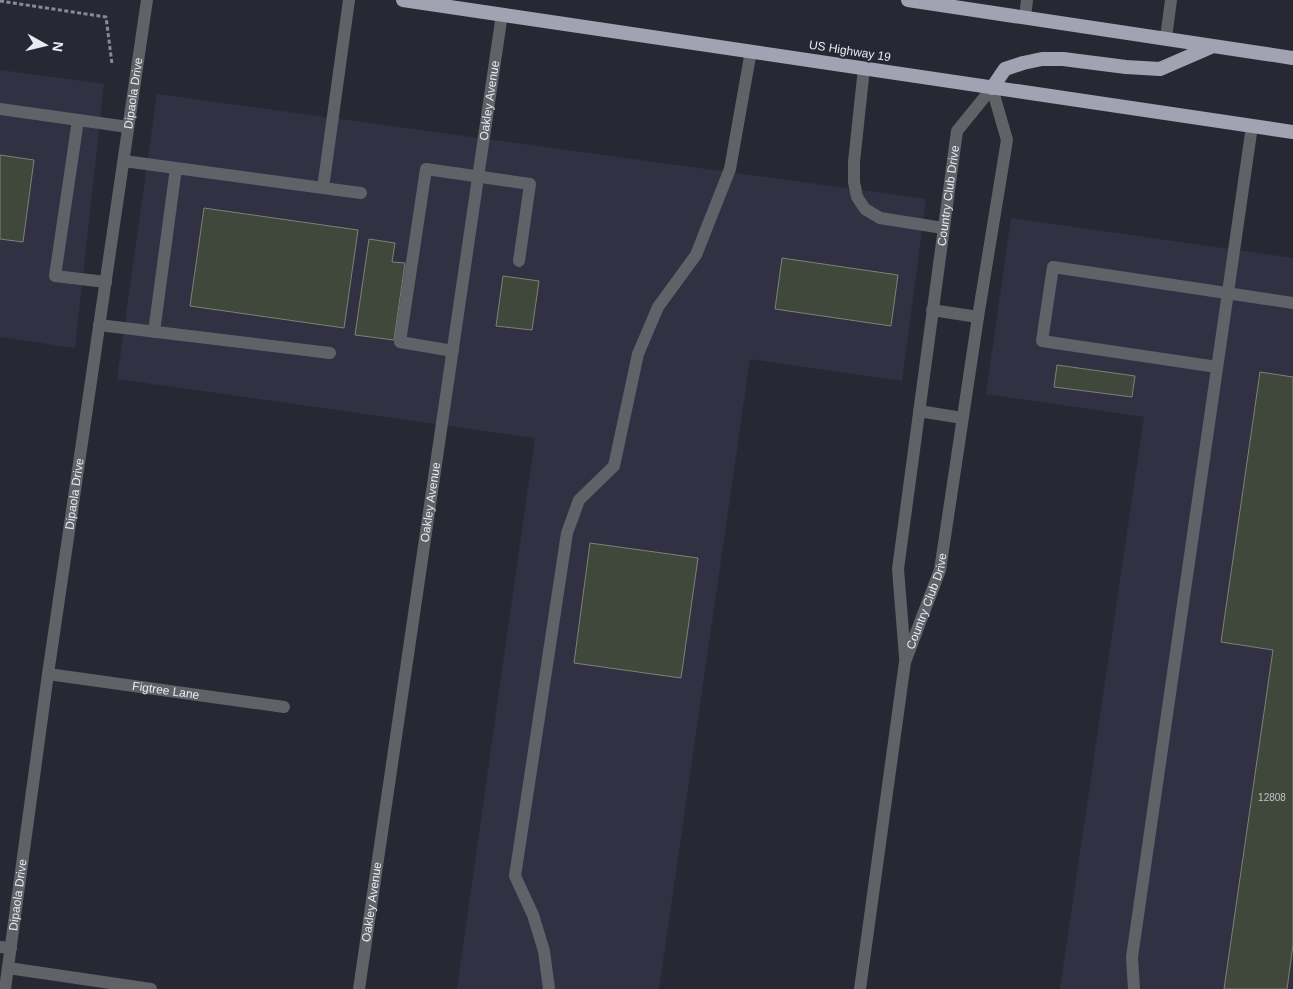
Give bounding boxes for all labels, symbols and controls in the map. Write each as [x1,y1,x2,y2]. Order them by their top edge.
north arrow [20,20,70,70]
street label: US Highway 19 [808,38,892,64]
text: N [49,41,67,53]
street label: Dipaola Drive [121,56,146,130]
street label: Oakley Avenue [477,59,502,141]
street label: Country Club Drive [935,144,962,247]
street label: Dipaola Drive [62,457,87,531]
street label: Oakley Avenue [418,461,443,543]
street label: Country Club Drive [903,552,950,651]
street label: Figtree Lane [131,679,201,702]
house number: 12808 [1258,792,1286,803]
street label: Dipaola Drive [6,858,30,932]
street label: Oakley Avenue [359,861,385,943]

